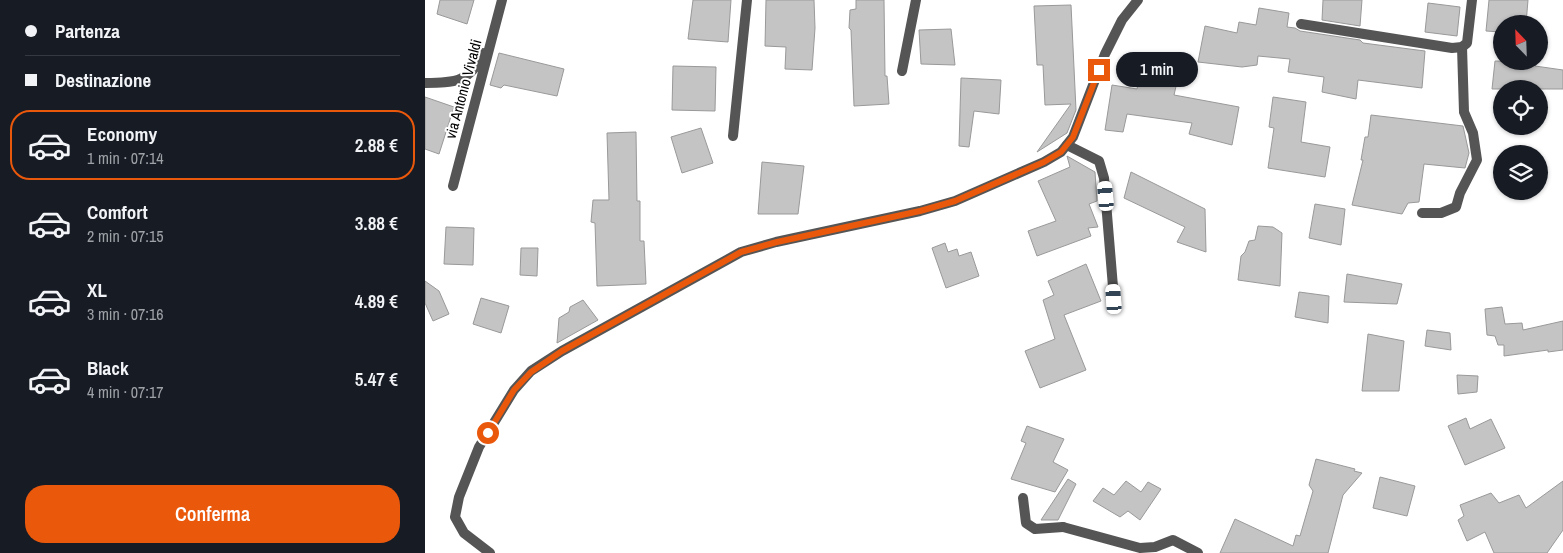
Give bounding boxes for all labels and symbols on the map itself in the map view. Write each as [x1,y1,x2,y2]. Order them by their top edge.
north arrow [1493,15,1547,70]
street label: via Antonio Vivaldi [440,37,486,141]
callout: 1 min [1117,52,1199,88]
route end [1088,59,1110,81]
car [1097,180,1114,212]
car [1105,284,1122,314]
route start [477,422,499,444]

